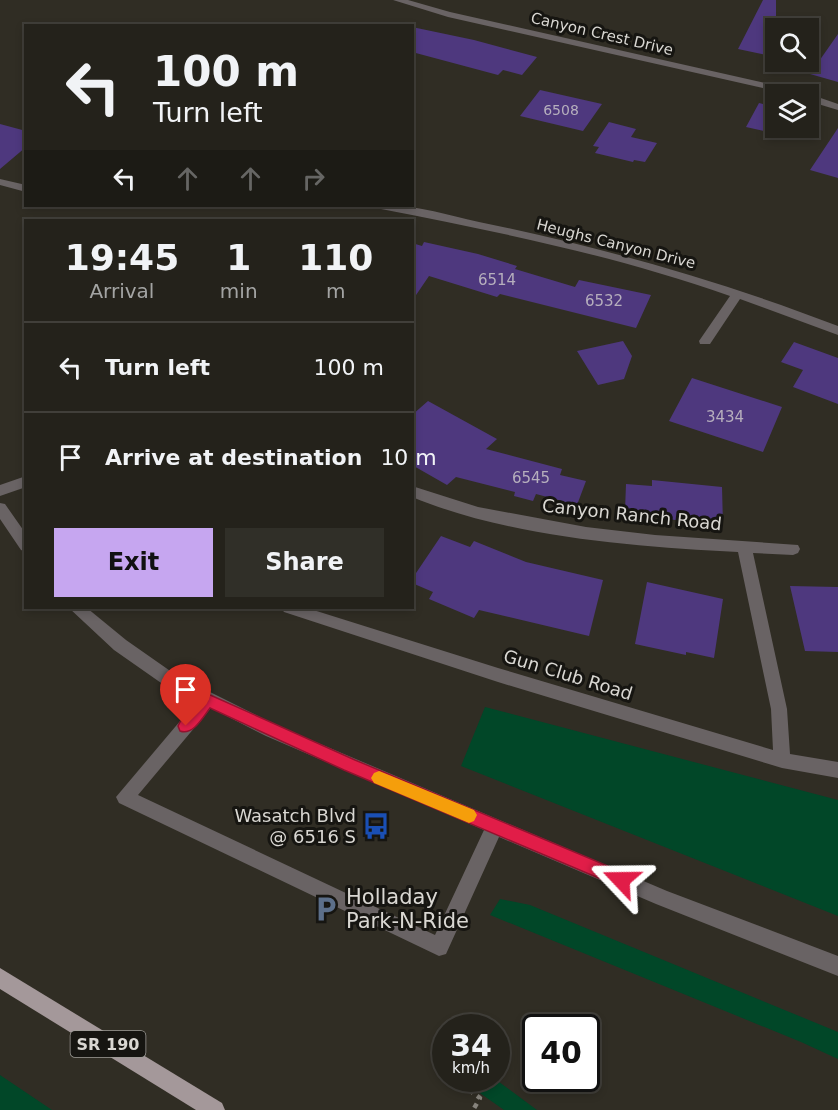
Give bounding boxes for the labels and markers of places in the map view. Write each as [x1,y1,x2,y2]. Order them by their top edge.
pin [160,664,211,726]
place label: Wasatch Blvd @ 6516 S [234,805,356,847]
bus stop icon: Wasatch Blvd @ 6516 S [361,811,391,841]
place label: Holladay Park-N-Ride [346,885,469,933]
parking icon: Holladay Park-N-Ride [311,894,341,924]

